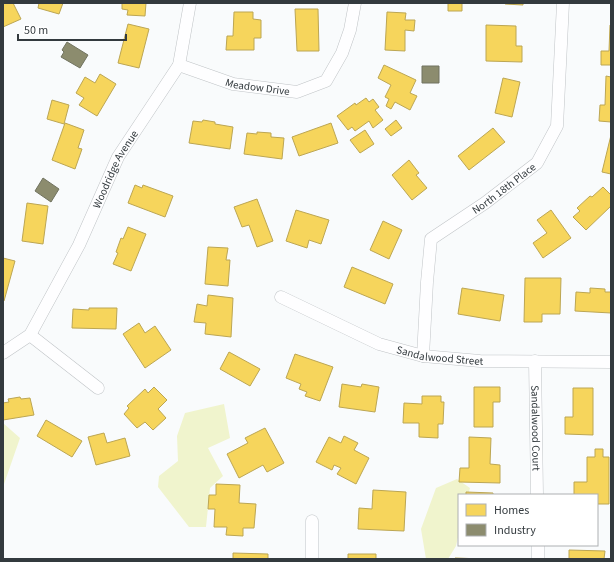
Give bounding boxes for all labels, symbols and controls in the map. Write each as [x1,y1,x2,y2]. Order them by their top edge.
scale bar [18,16,126,42]
text: 50 m [24,22,48,39]
street label: Meadow Drive [223,74,291,99]
street label: Woodridge Avenue [89,127,142,211]
street label: North 18th Place [469,159,539,217]
street label: Sandalwood Street [395,342,484,369]
street label: Sandalwood Court [528,385,544,471]
legend [458,494,598,546]
text: Homes [494,502,529,519]
text: Industry [494,522,536,539]

